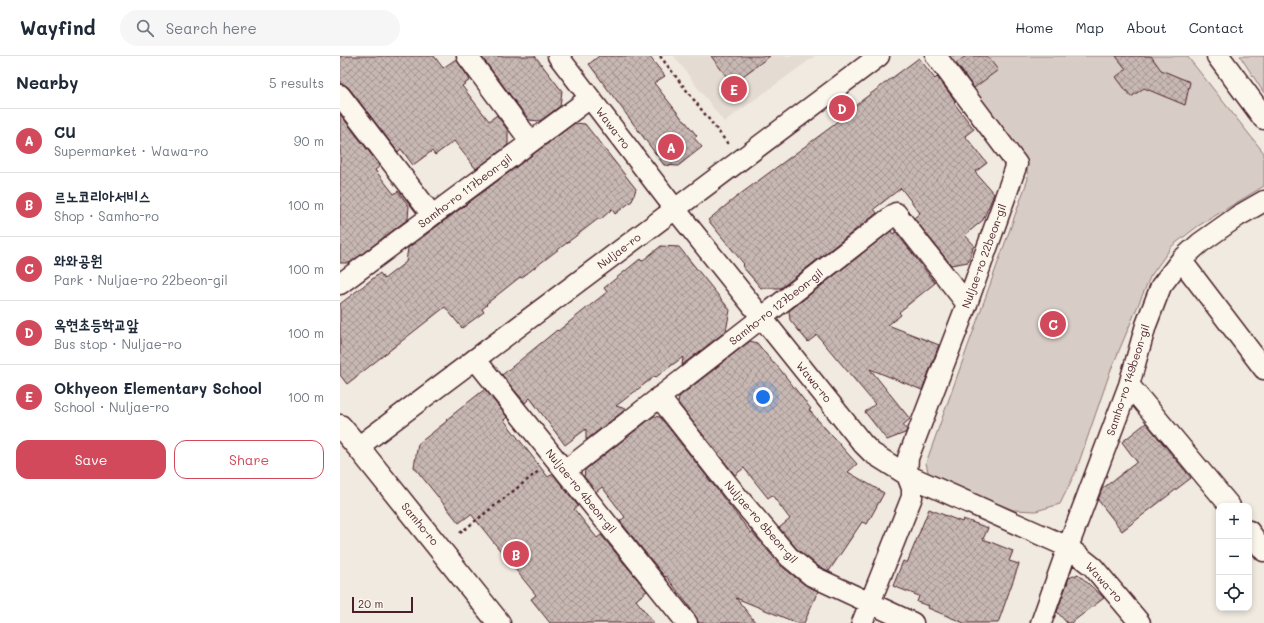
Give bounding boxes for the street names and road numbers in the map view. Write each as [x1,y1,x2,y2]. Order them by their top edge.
street label: Wawa-ro [593,104,634,152]
street label: Samho-ro 117beon-gil [415,150,515,231]
street label: Nuljae-ro 22beon-gil [958,201,1009,310]
street label: Nuljae-ro [594,229,644,272]
street label: Samho-ro 127beon-gil [726,265,826,348]
street label: Samho-ro 149beon-gil [1102,322,1153,437]
street label: Wawa-ro [793,358,836,406]
street label: Nuljae-ro 4beon-gil [543,445,620,536]
street label: Nuljae-ro 8beon-gil [721,477,801,566]
street label: Samho-ro [398,499,443,549]
street label: Wawa-ro [1083,559,1127,605]

